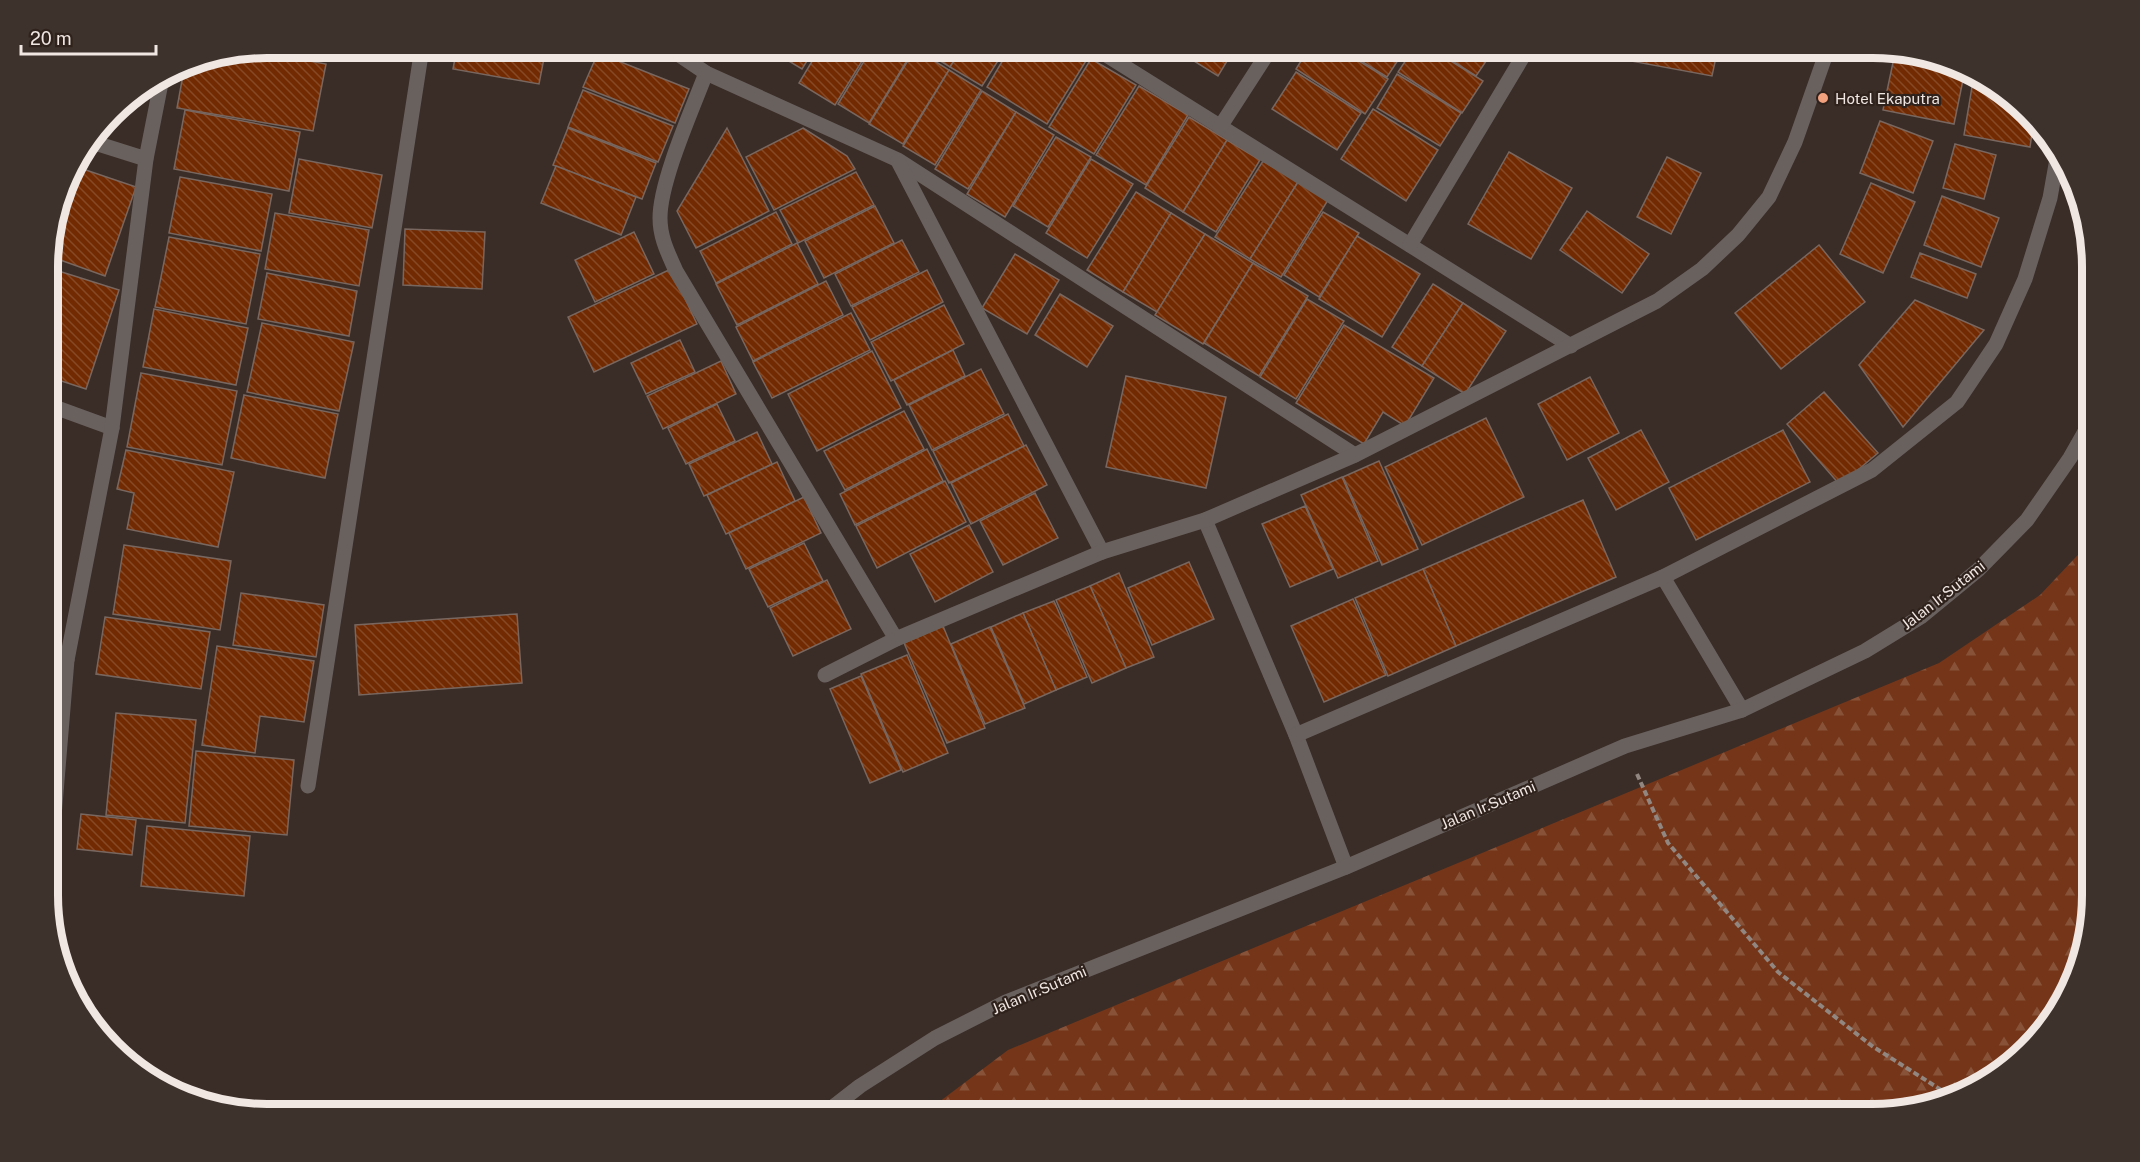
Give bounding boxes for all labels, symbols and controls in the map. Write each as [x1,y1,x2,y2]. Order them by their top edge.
scale bar [21,18,156,56]
text: 20 m [30,28,72,49]
place label: Hotel Ekaputra [1835,90,1940,107]
marker: Hotel Ekaputra [1816,91,1830,105]
street label: Jalan Ir.Sutami [1898,557,1988,633]
street label: Jalan Ir.Sutami [1438,777,1538,833]
street label: Jalan Ir.Sutami [989,962,1089,1018]

